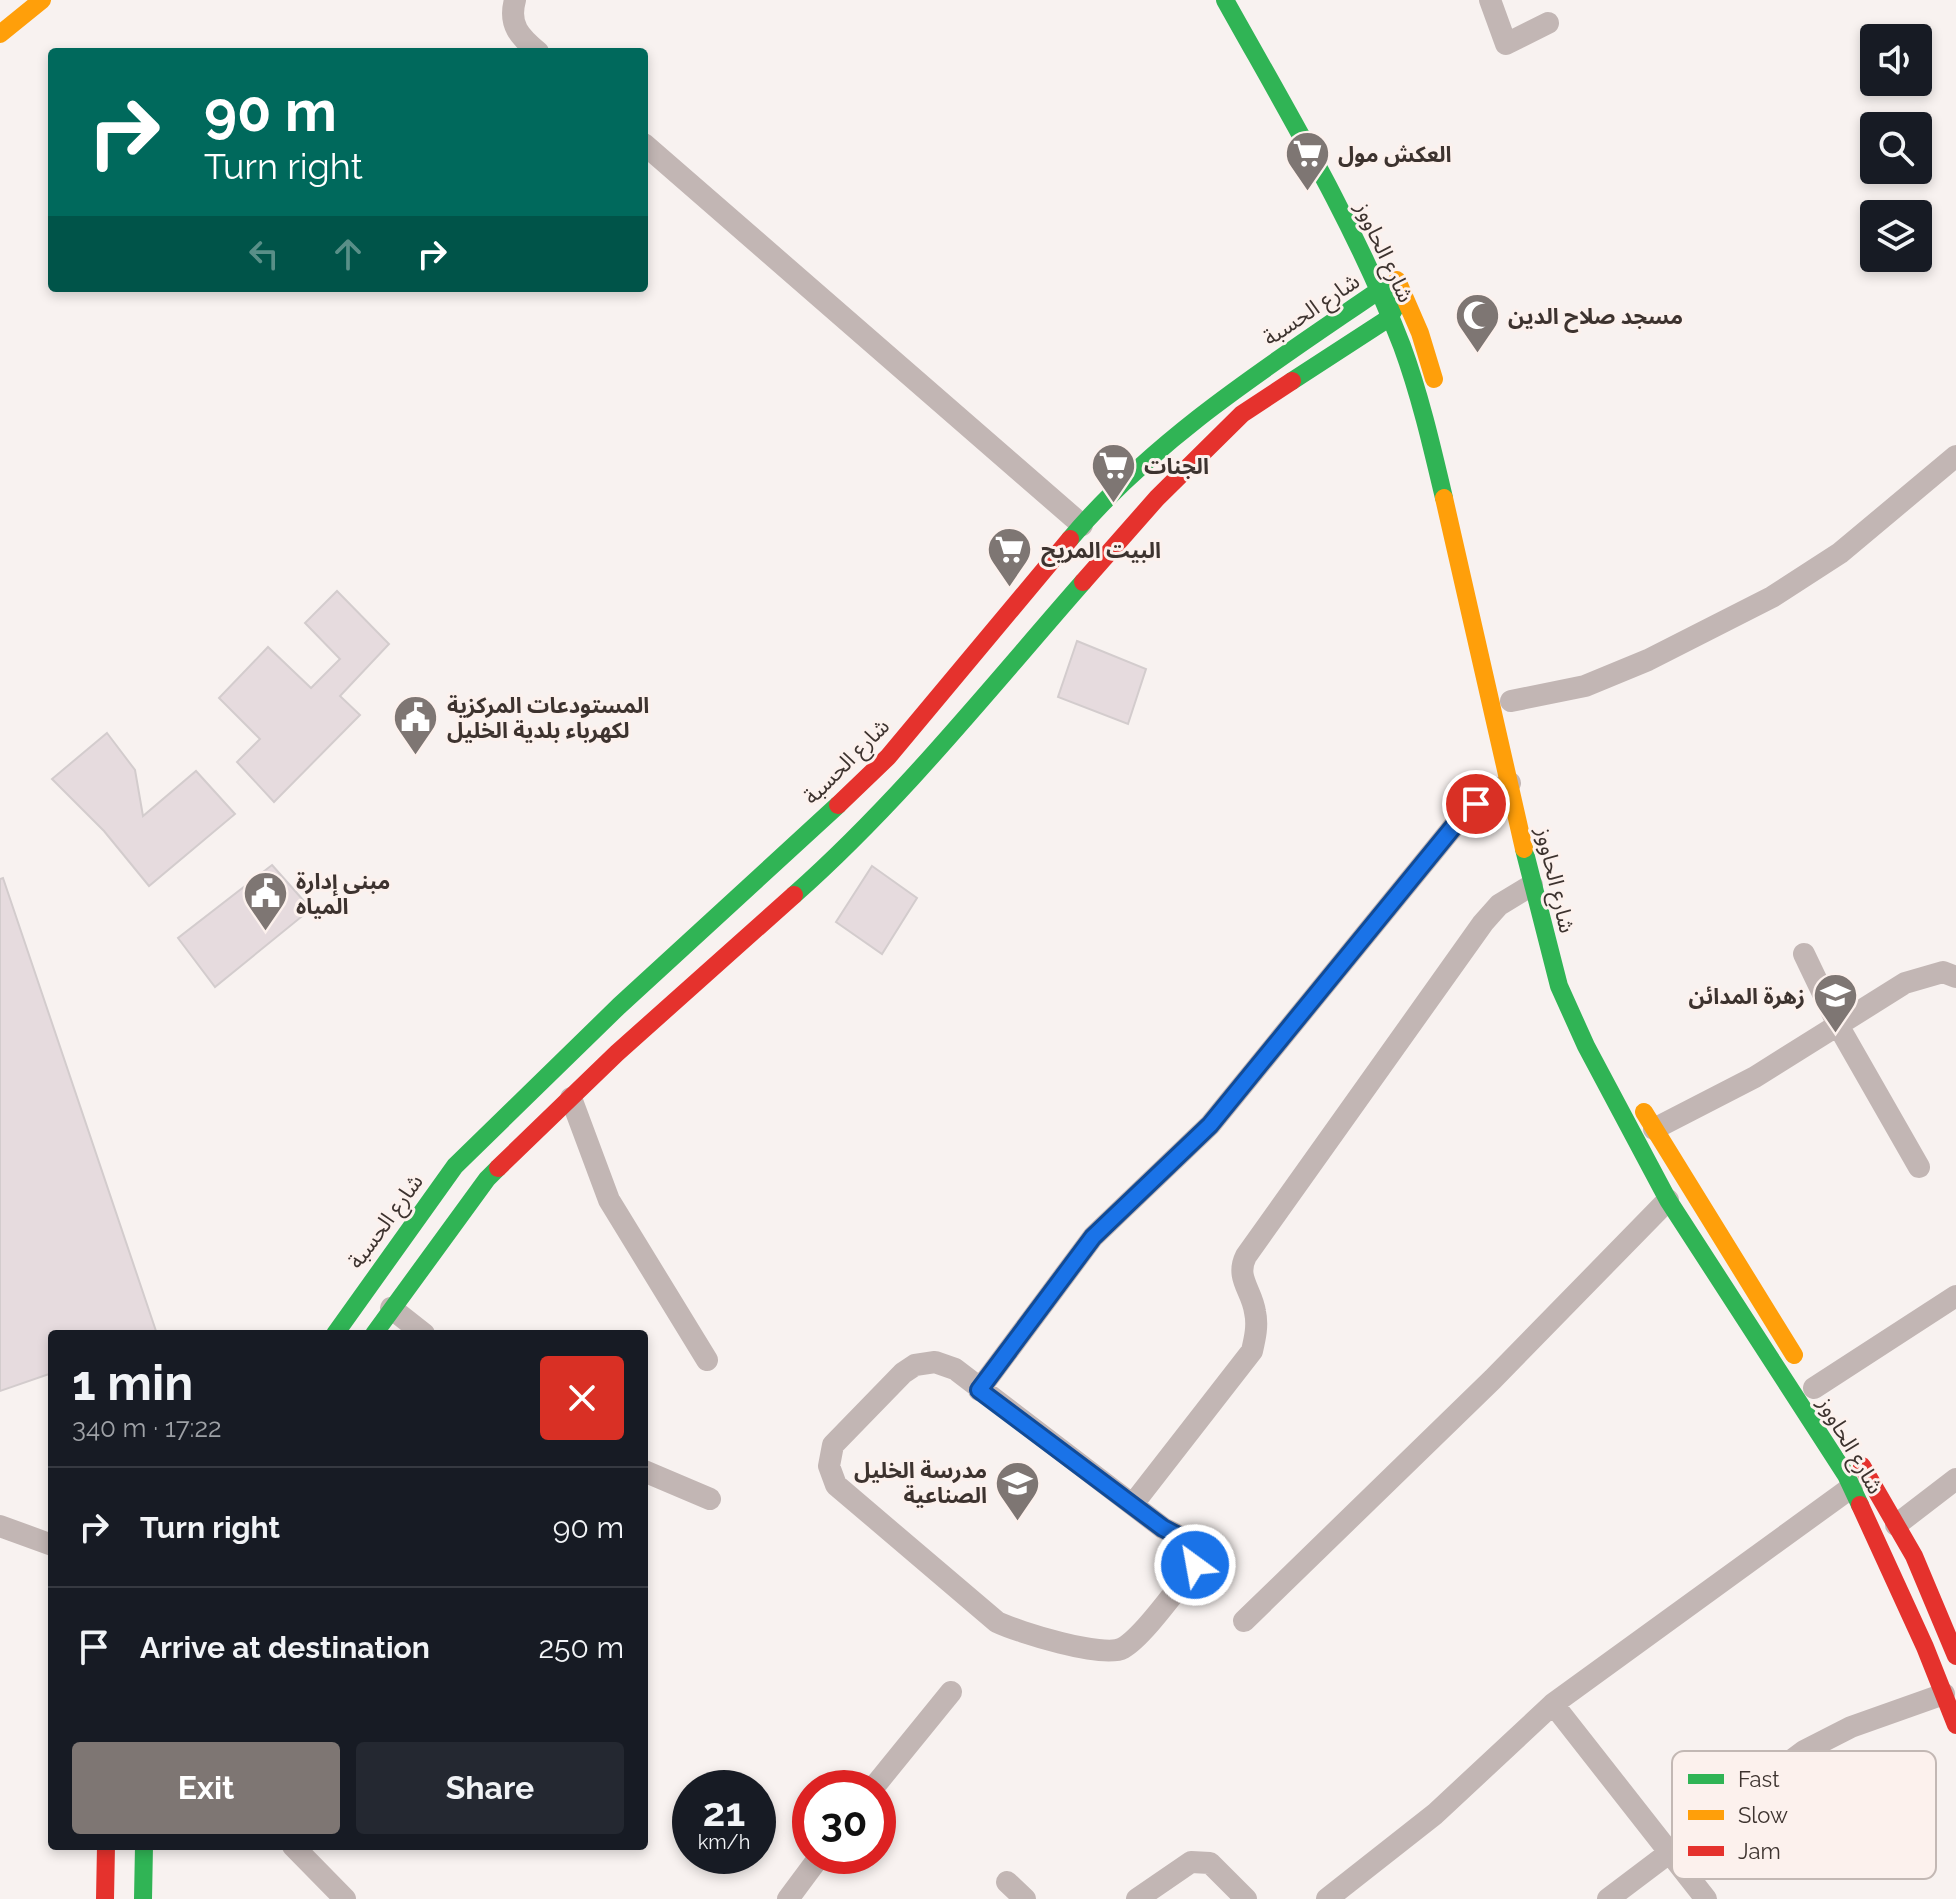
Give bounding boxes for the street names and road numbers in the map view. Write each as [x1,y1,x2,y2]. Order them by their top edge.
street label: شارع الحاووز [1346,197,1420,308]
street label: شارع الحسبة [1258,267,1366,354]
street label: شارع الحسبة [798,713,897,812]
street label: شارع الحاووز [1527,824,1581,936]
street label: شارع الحسبة [342,1169,431,1276]
street label: شارع الحاووز [1809,1391,1889,1500]

